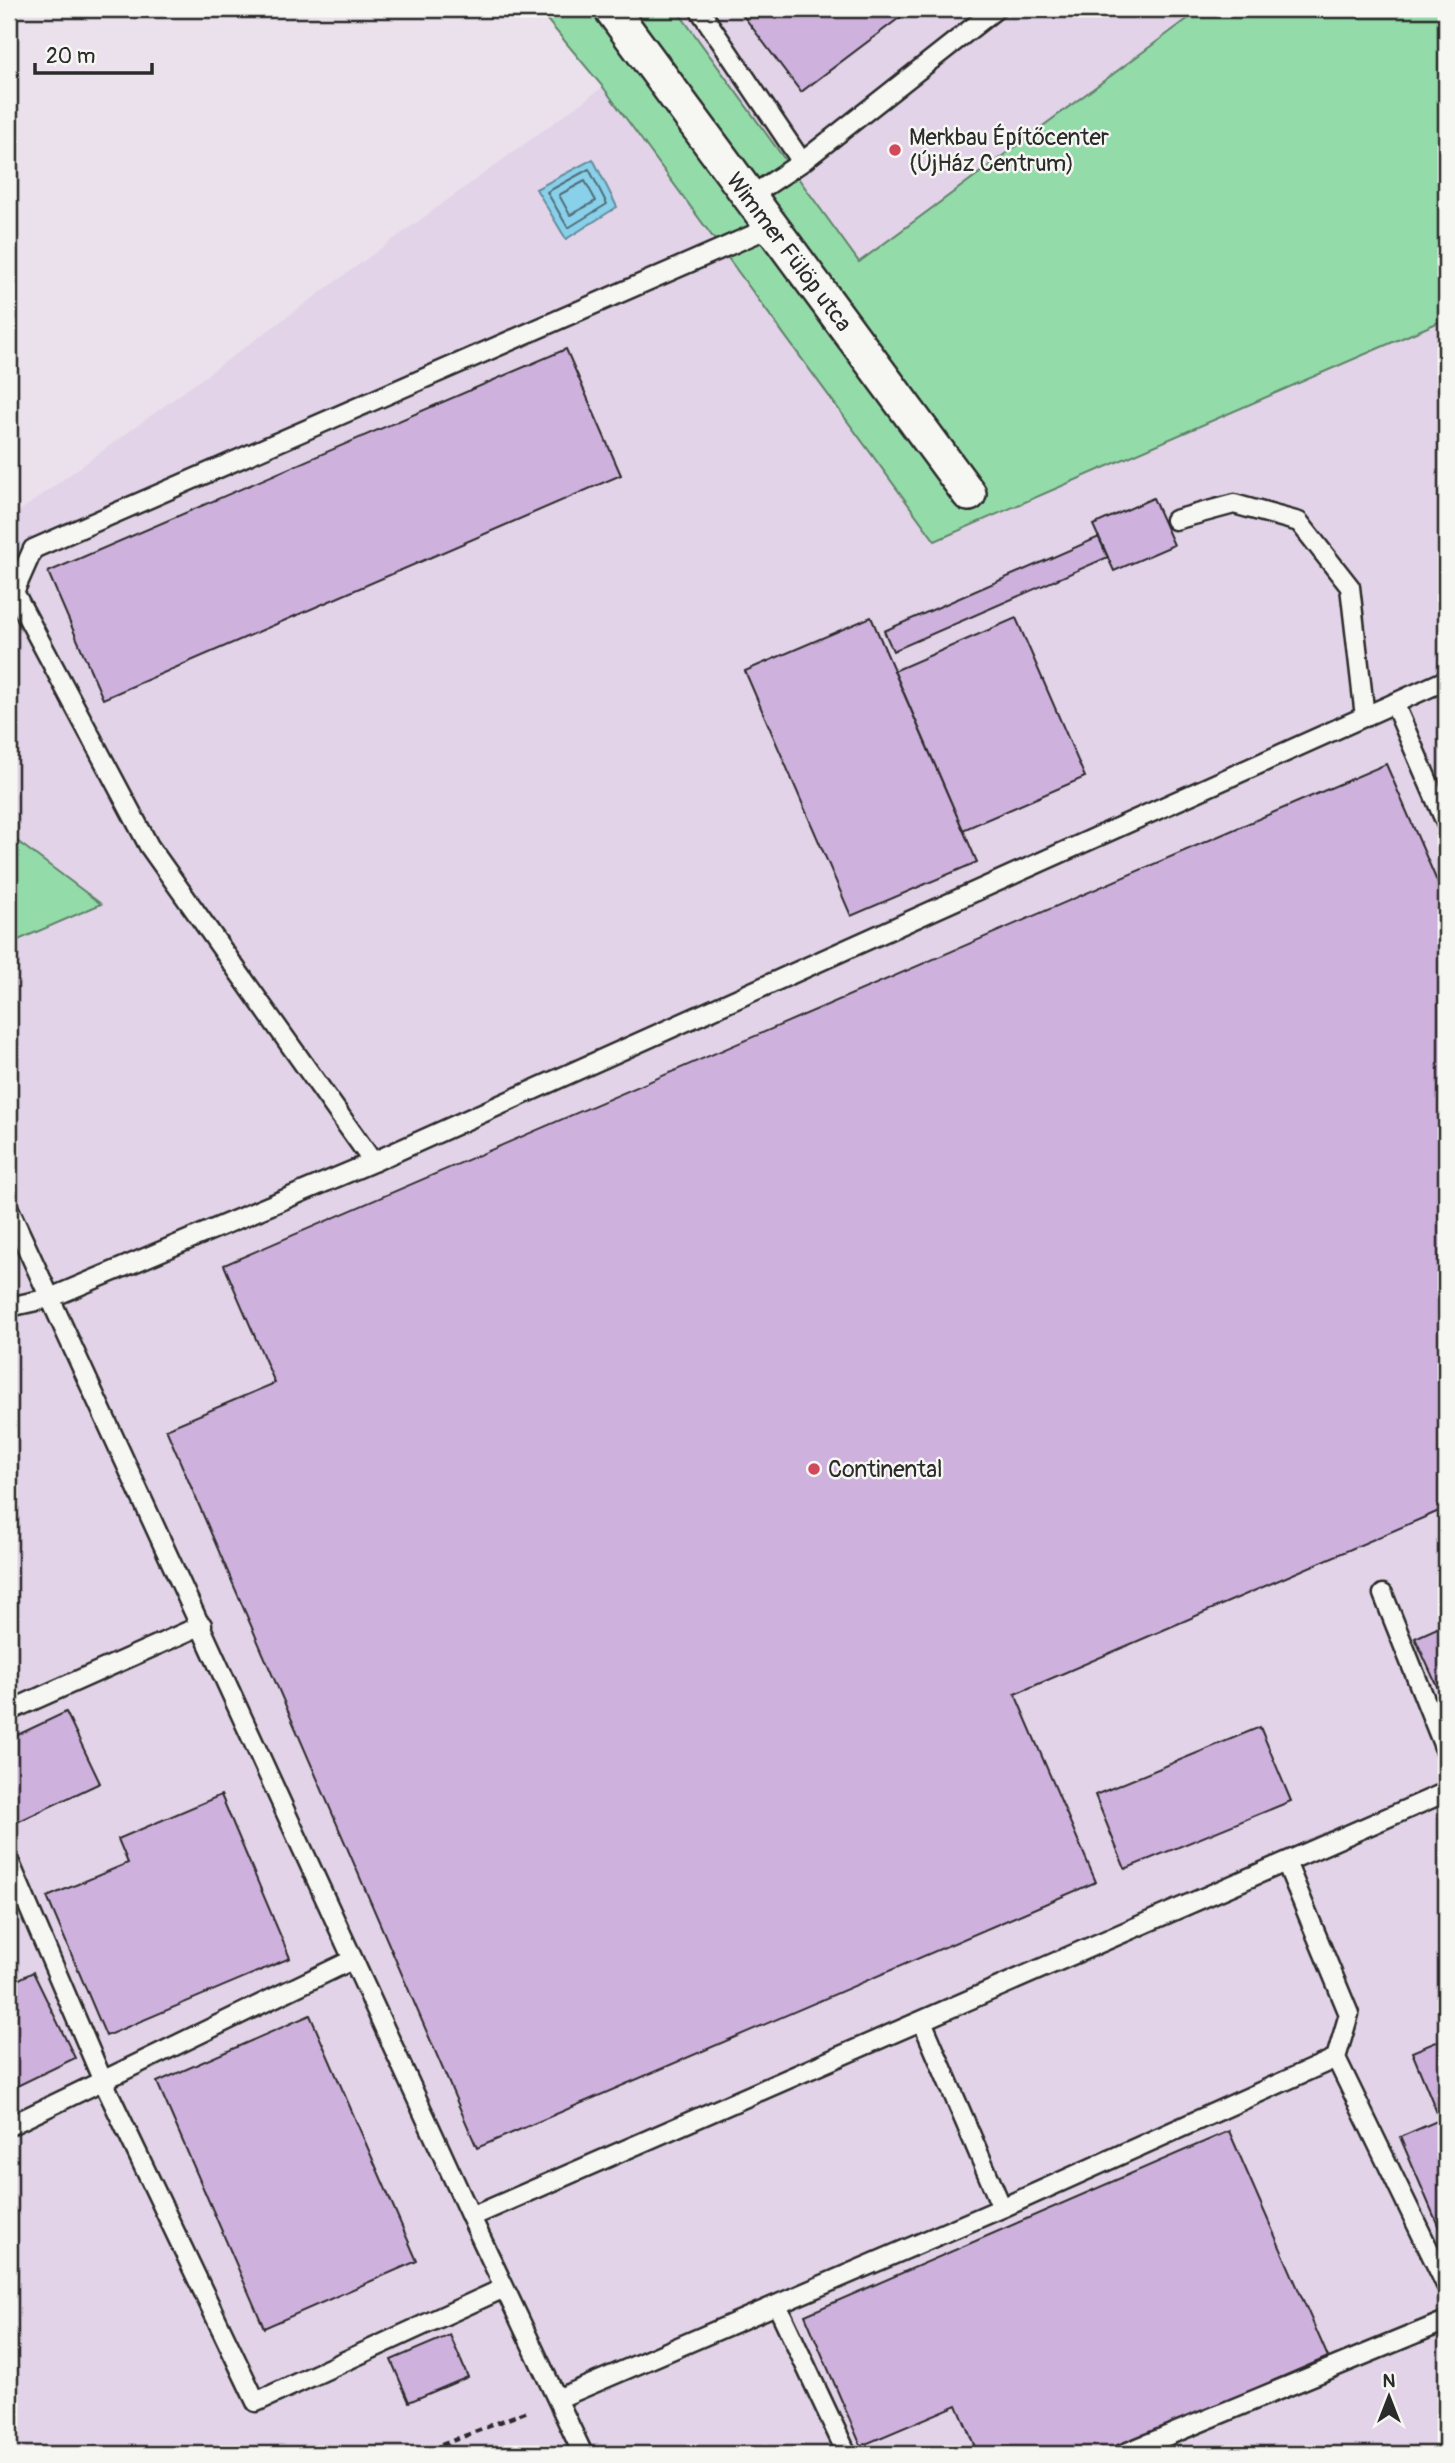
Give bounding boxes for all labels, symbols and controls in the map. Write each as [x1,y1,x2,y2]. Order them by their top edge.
scale bar [35,32,152,76]
text: 20 m [46,43,95,70]
place label: Merkbau Építőcenter (ÚjHáz Centrum) [909,123,1109,178]
marker: Merkbau Építőcenter (ÚjHáz Centrum) [887,142,903,158]
street label: Wimmer Fülöp utca [720,167,858,337]
place label: Continental [828,1455,942,1484]
marker: Continental [806,1461,822,1477]
north arrow [1354,2362,1424,2432]
text: N [1383,2369,1396,2393]

